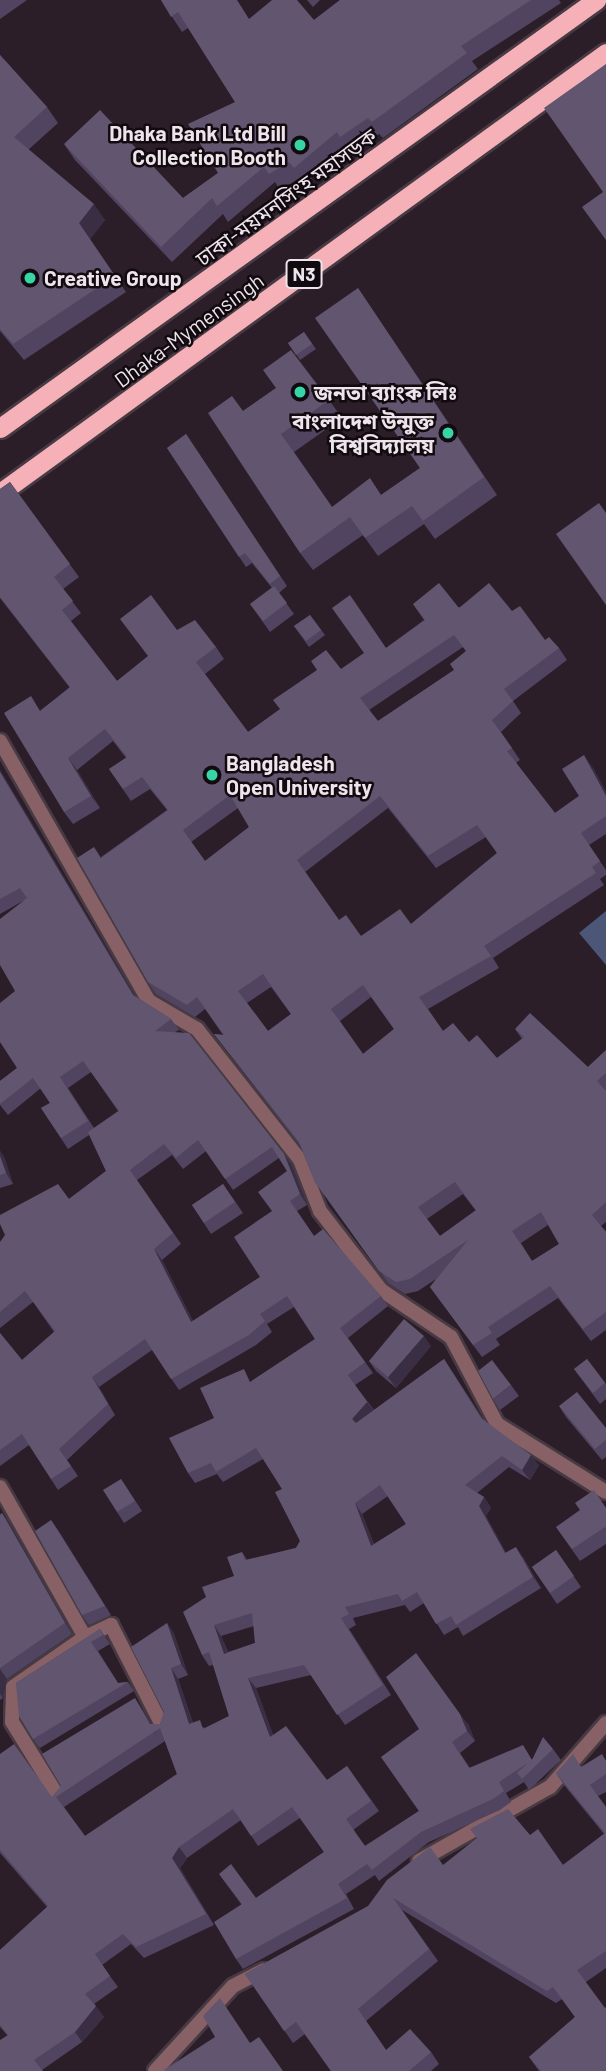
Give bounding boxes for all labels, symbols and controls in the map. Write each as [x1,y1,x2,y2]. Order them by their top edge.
place label: Dhaka Bank Ltd Bill Collection Booth [109,120,286,170]
street label: ঢাকা-ময়মনসিংহ মহাসড়ক [191,123,381,271]
marker: Dhaka Bank Ltd Bill Collection Booth [292,137,308,153]
road number: N3 [285,258,323,290]
place label: Creative Group [44,265,182,291]
street label: Dhaka-Mymensingh [110,267,268,393]
marker: Creative Group [22,270,38,286]
place label: জনতা ব্যাংক লিঃ [314,379,457,405]
marker: জনতা ব্যাংক লিঃ [292,384,308,400]
place label: বাংলাদেশ উন্মুক্ত বিশ্ববিদ্যালয় [292,408,434,458]
marker: বাংলাদেশ উন্মুক্ত বিশ্ববিদ্যালয় [440,425,456,441]
place label: Bangladesh Open University [226,750,372,800]
marker: Bangladesh Open University [204,767,220,783]

